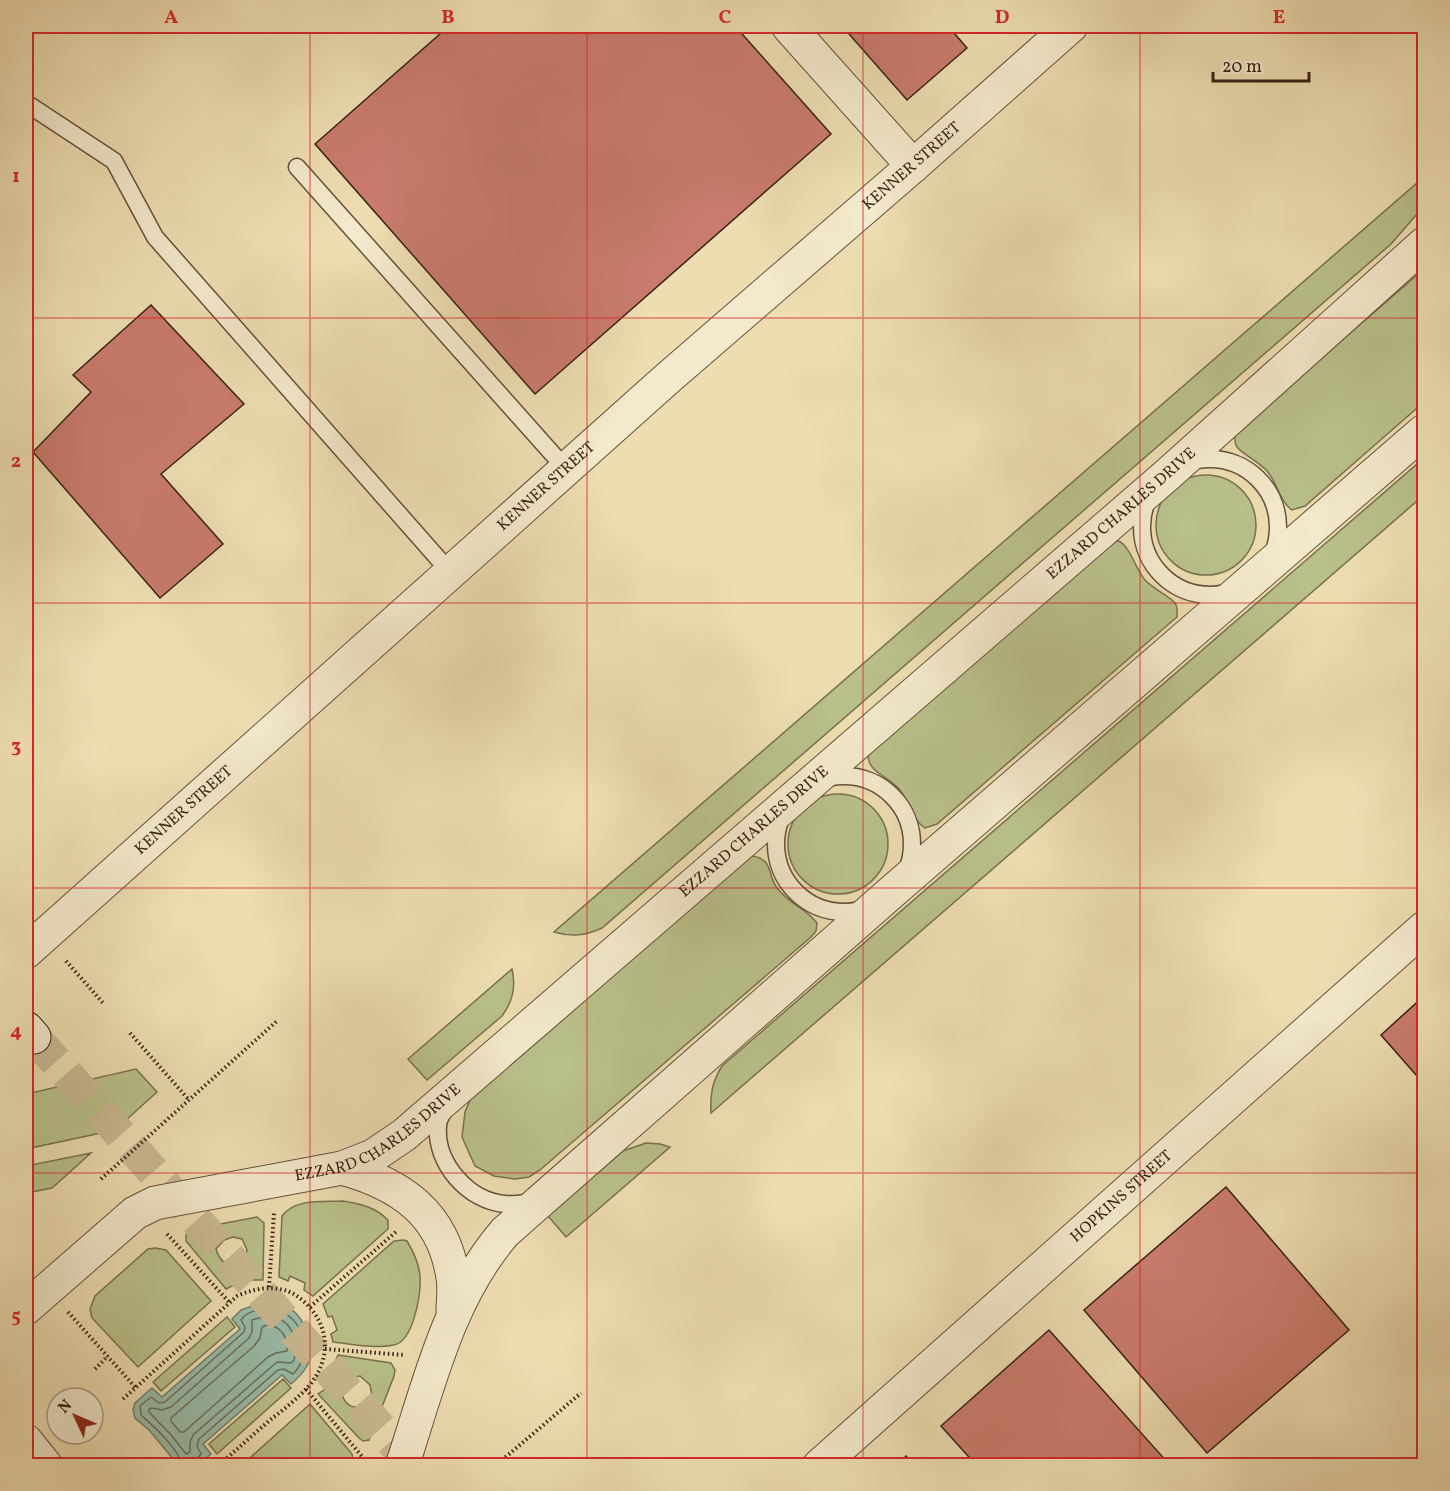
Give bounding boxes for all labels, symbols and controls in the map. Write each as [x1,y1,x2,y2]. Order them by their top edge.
text: A [164,4,178,32]
text: B [441,4,455,32]
text: C [719,4,732,32]
text: D [995,4,1009,32]
text: E [1273,4,1285,32]
scale bar [1213,45,1309,83]
text: 20 m [1222,55,1262,80]
street label: KENNER STREET [858,117,966,216]
text: 1 [12,163,20,191]
street label: KENNER STREET [493,437,600,536]
street label: EZZARD CHARLES DRIVE [1042,443,1201,585]
text: 2 [11,448,21,476]
text: 3 [11,733,21,761]
street label: KENNER STREET [130,761,238,860]
street label: EZZARD CHARLES DRIVE [675,761,834,903]
text: 4 [10,1018,22,1046]
street label: EZZARD CHARLES DRIVE [293,1079,466,1188]
street label: HOPKINS STREET [1066,1145,1177,1248]
text: 5 [11,1303,21,1331]
north arrow [45,1386,105,1446]
text: N [54,1395,78,1419]

